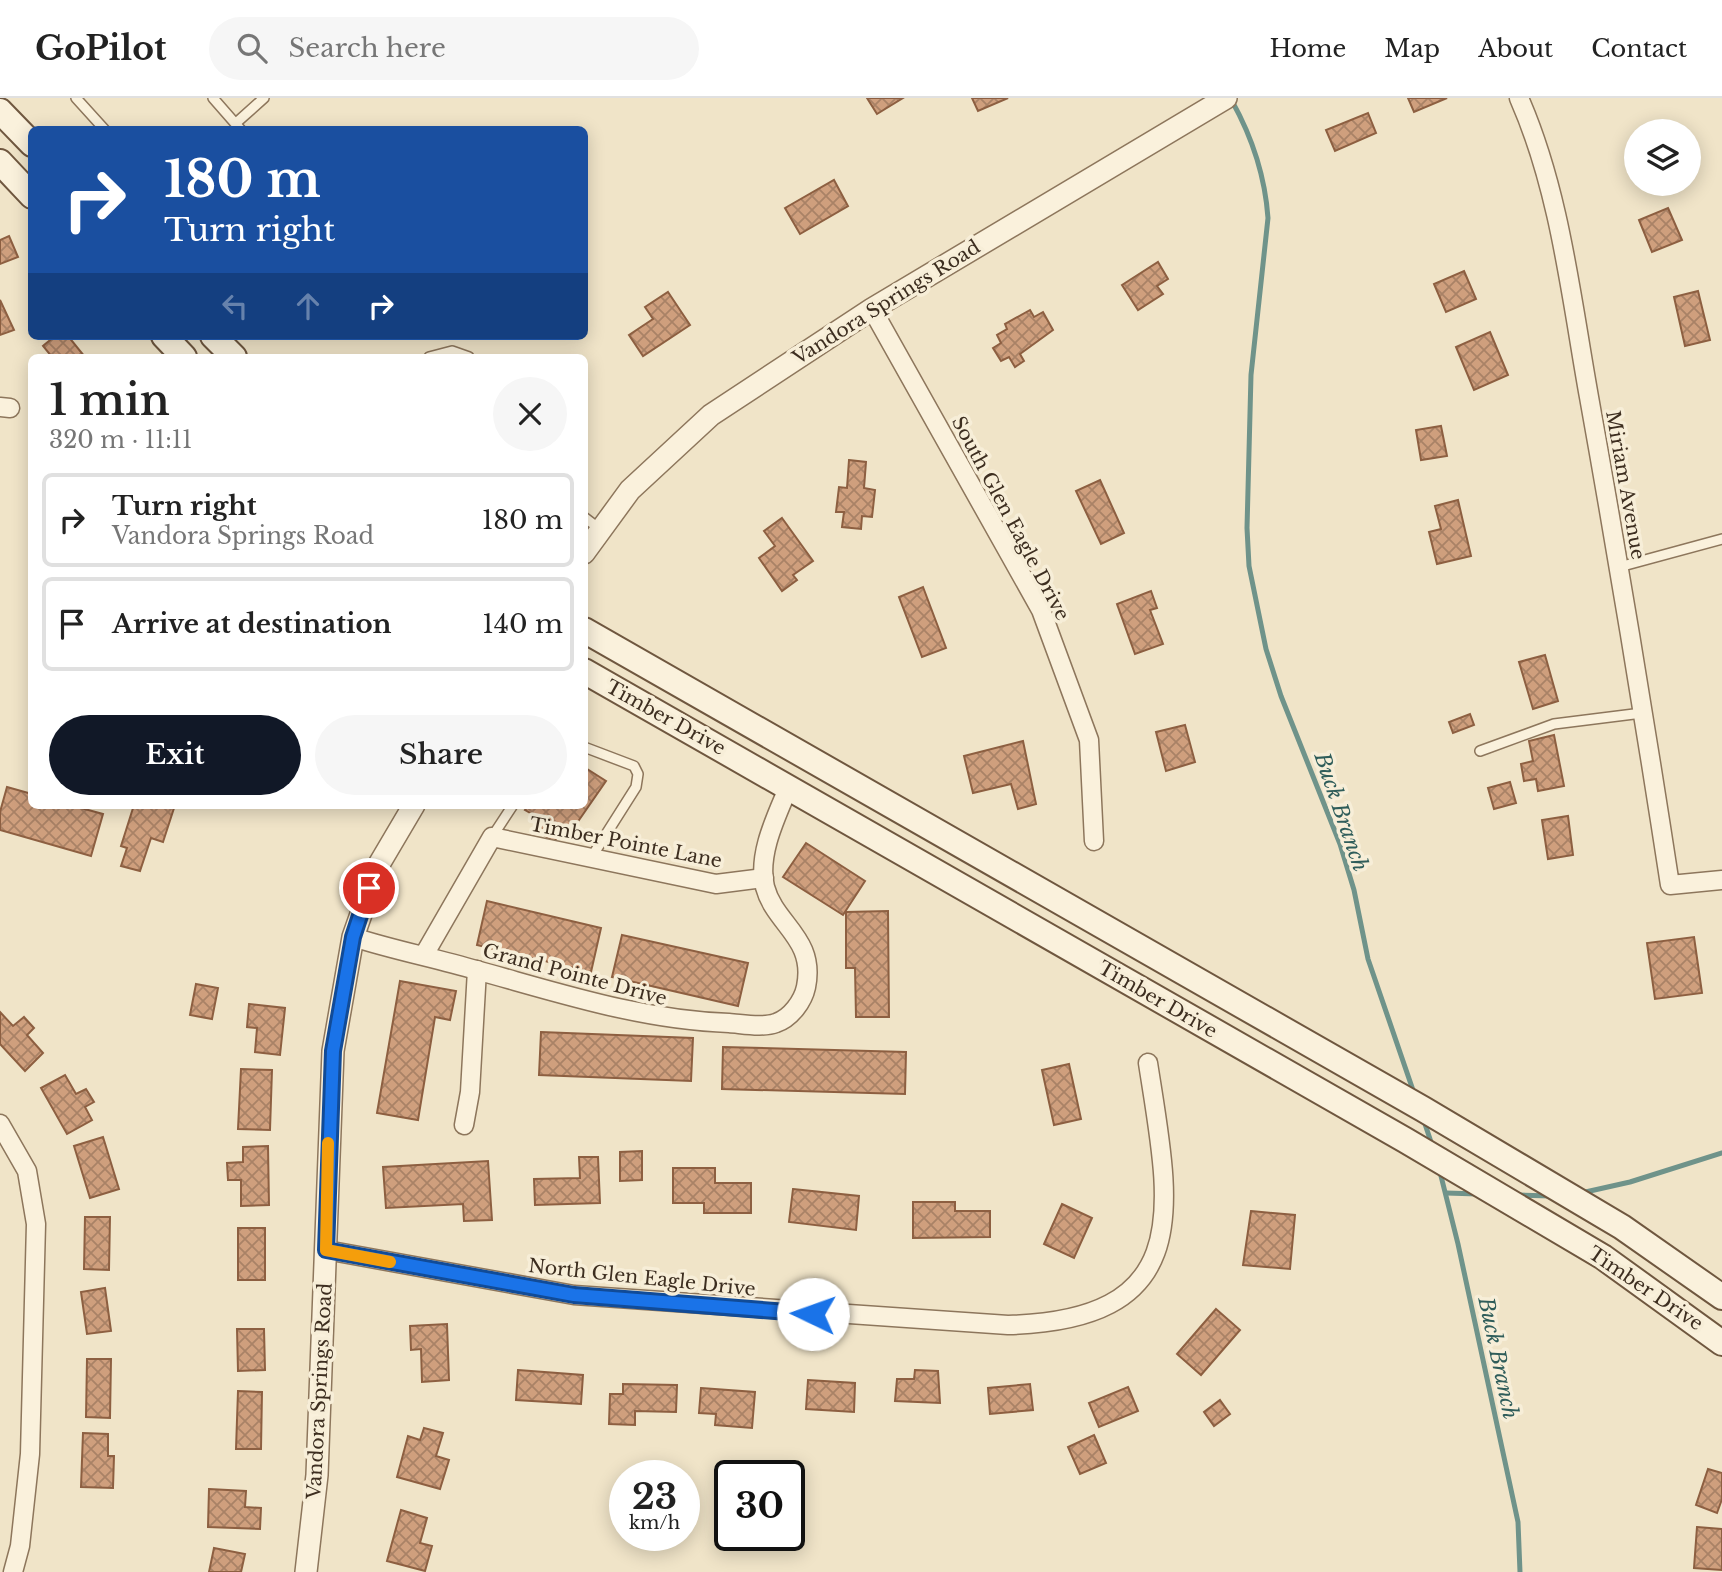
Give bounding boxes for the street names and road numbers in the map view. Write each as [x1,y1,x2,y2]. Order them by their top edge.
street label: Vandora Springs Road [788,235,984,370]
street label: Miriam Avenue [1601,409,1650,561]
street label: South Glen Eagle Drive [947,412,1074,624]
street label: Timber Drive [602,675,730,760]
street label: Timber Pointe Lane [528,813,724,872]
street label: Grand Pointe Drive [480,939,670,1010]
street label: Timber Drive [1094,956,1221,1043]
street label: Timber Drive [1584,1242,1707,1335]
street label: North Glen Eagle Drive [527,1254,757,1301]
street label: Vandora Springs Road [302,1282,337,1501]

